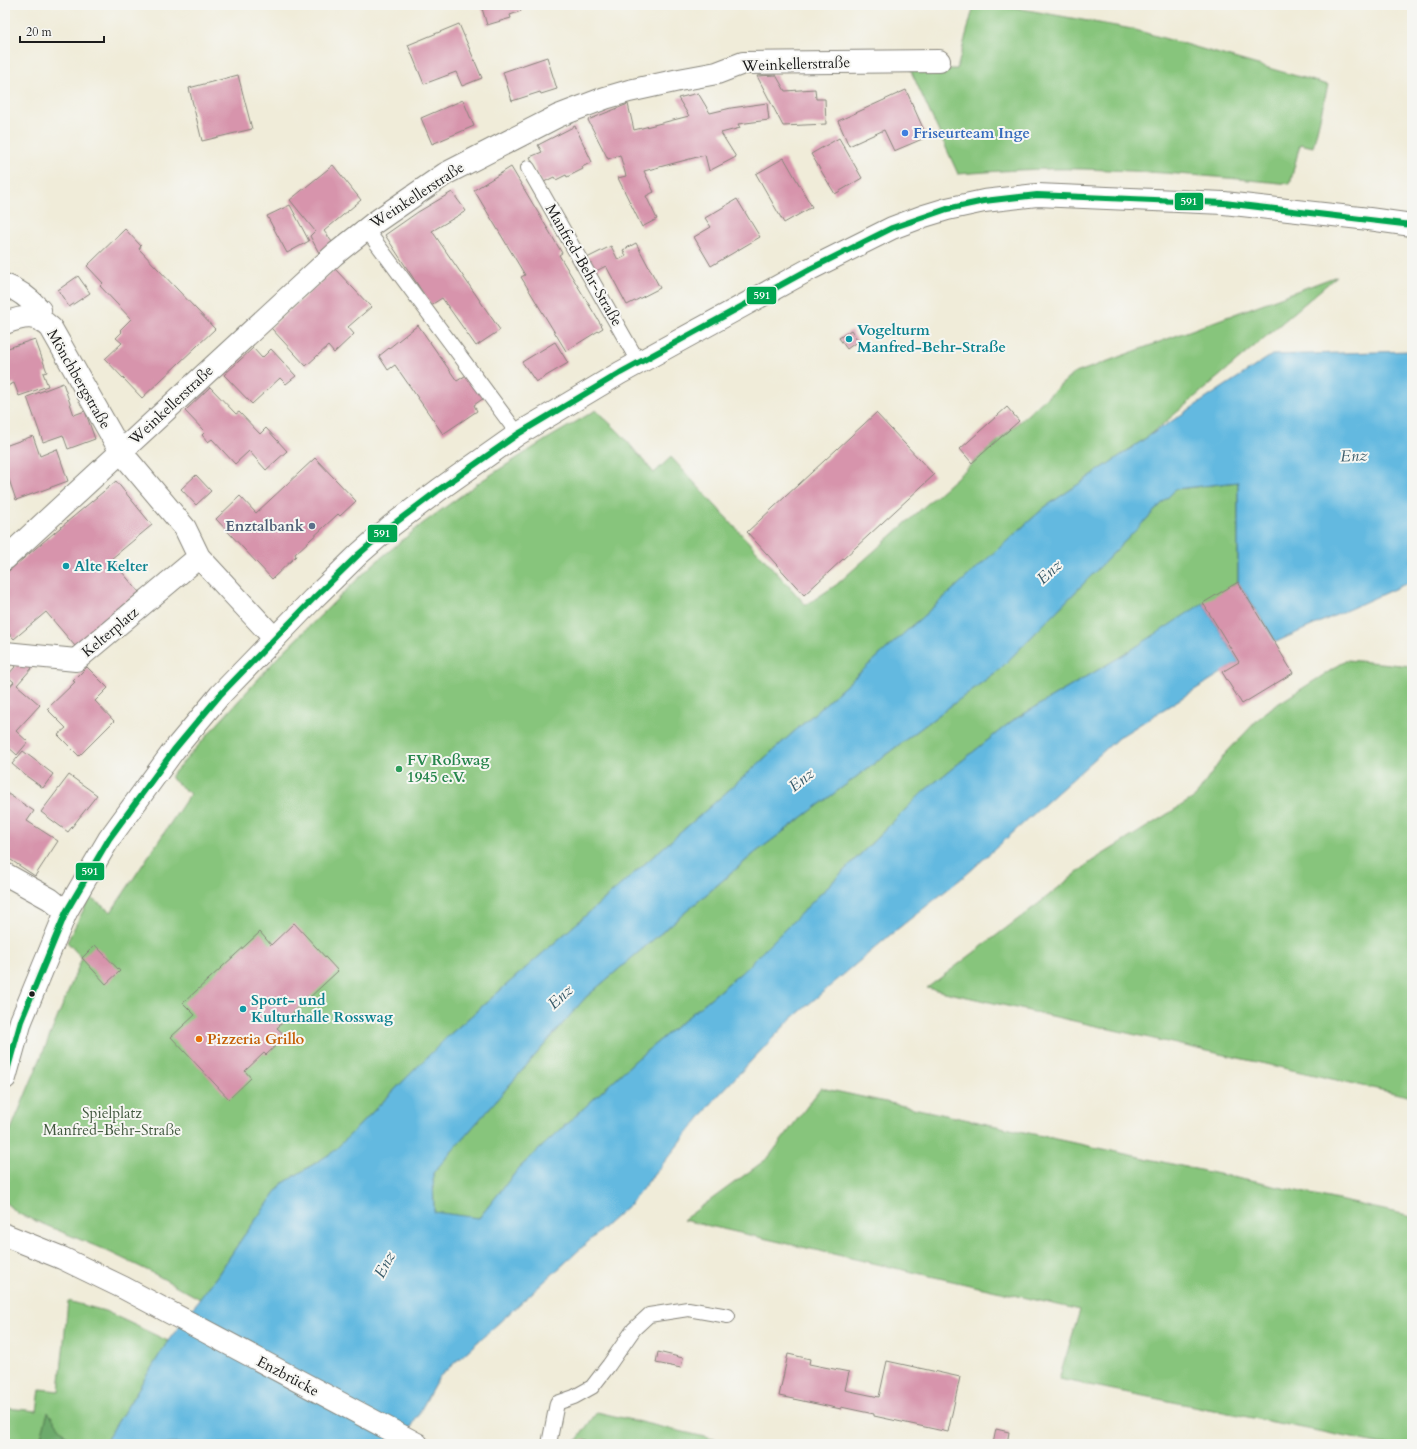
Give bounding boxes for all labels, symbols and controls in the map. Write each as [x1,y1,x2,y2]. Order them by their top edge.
scale bar [20,18,104,44]
text: 20 m [26,24,53,40]
street label: Weinkellerstraße [741,52,851,76]
place label: Friseurteam Inge [913,123,1030,143]
marker: Friseurteam Inge [900,128,910,138]
street label: Weinkellerstraße [365,157,468,233]
line badge: 591 [1174,192,1204,211]
text: 591 [1181,194,1197,209]
street label: Manfred-Behr-Straße [541,200,627,330]
line badge: 591 [746,286,777,305]
text: 591 [754,288,770,303]
place label: Vogelturm Manfred-Behr-Straße [857,320,1006,357]
street label: Mönchbergstraße [42,325,116,433]
marker: Vogelturm Manfred-Behr-Straße [844,334,854,344]
street label: Weinkellerstraße [124,361,218,450]
water label: Enz [1340,445,1368,467]
place label: Enztalbank [225,516,305,536]
marker: Enztalbank [307,521,317,531]
line badge: 591 [367,524,398,543]
text: 591 [374,526,390,541]
water label: Enz [1032,554,1067,589]
place label: Alte Kelter [74,556,149,576]
marker: Alte Kelter [61,561,71,571]
street label: Kelterplatz [77,602,143,662]
place label: FV Roßwag 1945 e.V. [407,750,490,787]
water label: Enz [784,763,819,797]
marker: FV Roßwag 1945 e.V. [394,764,404,774]
line badge: 591 [75,862,105,881]
text: 591 [82,864,98,879]
water label: Enz [543,979,578,1014]
unlabelled marker [27,989,37,999]
place label: Sport- und Kulturhalle Rosswag [251,990,393,1027]
marker: Sport- und Kulturhalle Rosswag [238,1004,248,1014]
place label: Pizzeria Grillo [207,1029,305,1049]
marker: Pizzeria Grillo [194,1034,204,1044]
park label: Spielplatz Manfred-Behr-Straße [43,1103,181,1140]
water label: Enz [369,1247,401,1282]
street label: Enzbrücke [253,1351,323,1401]

